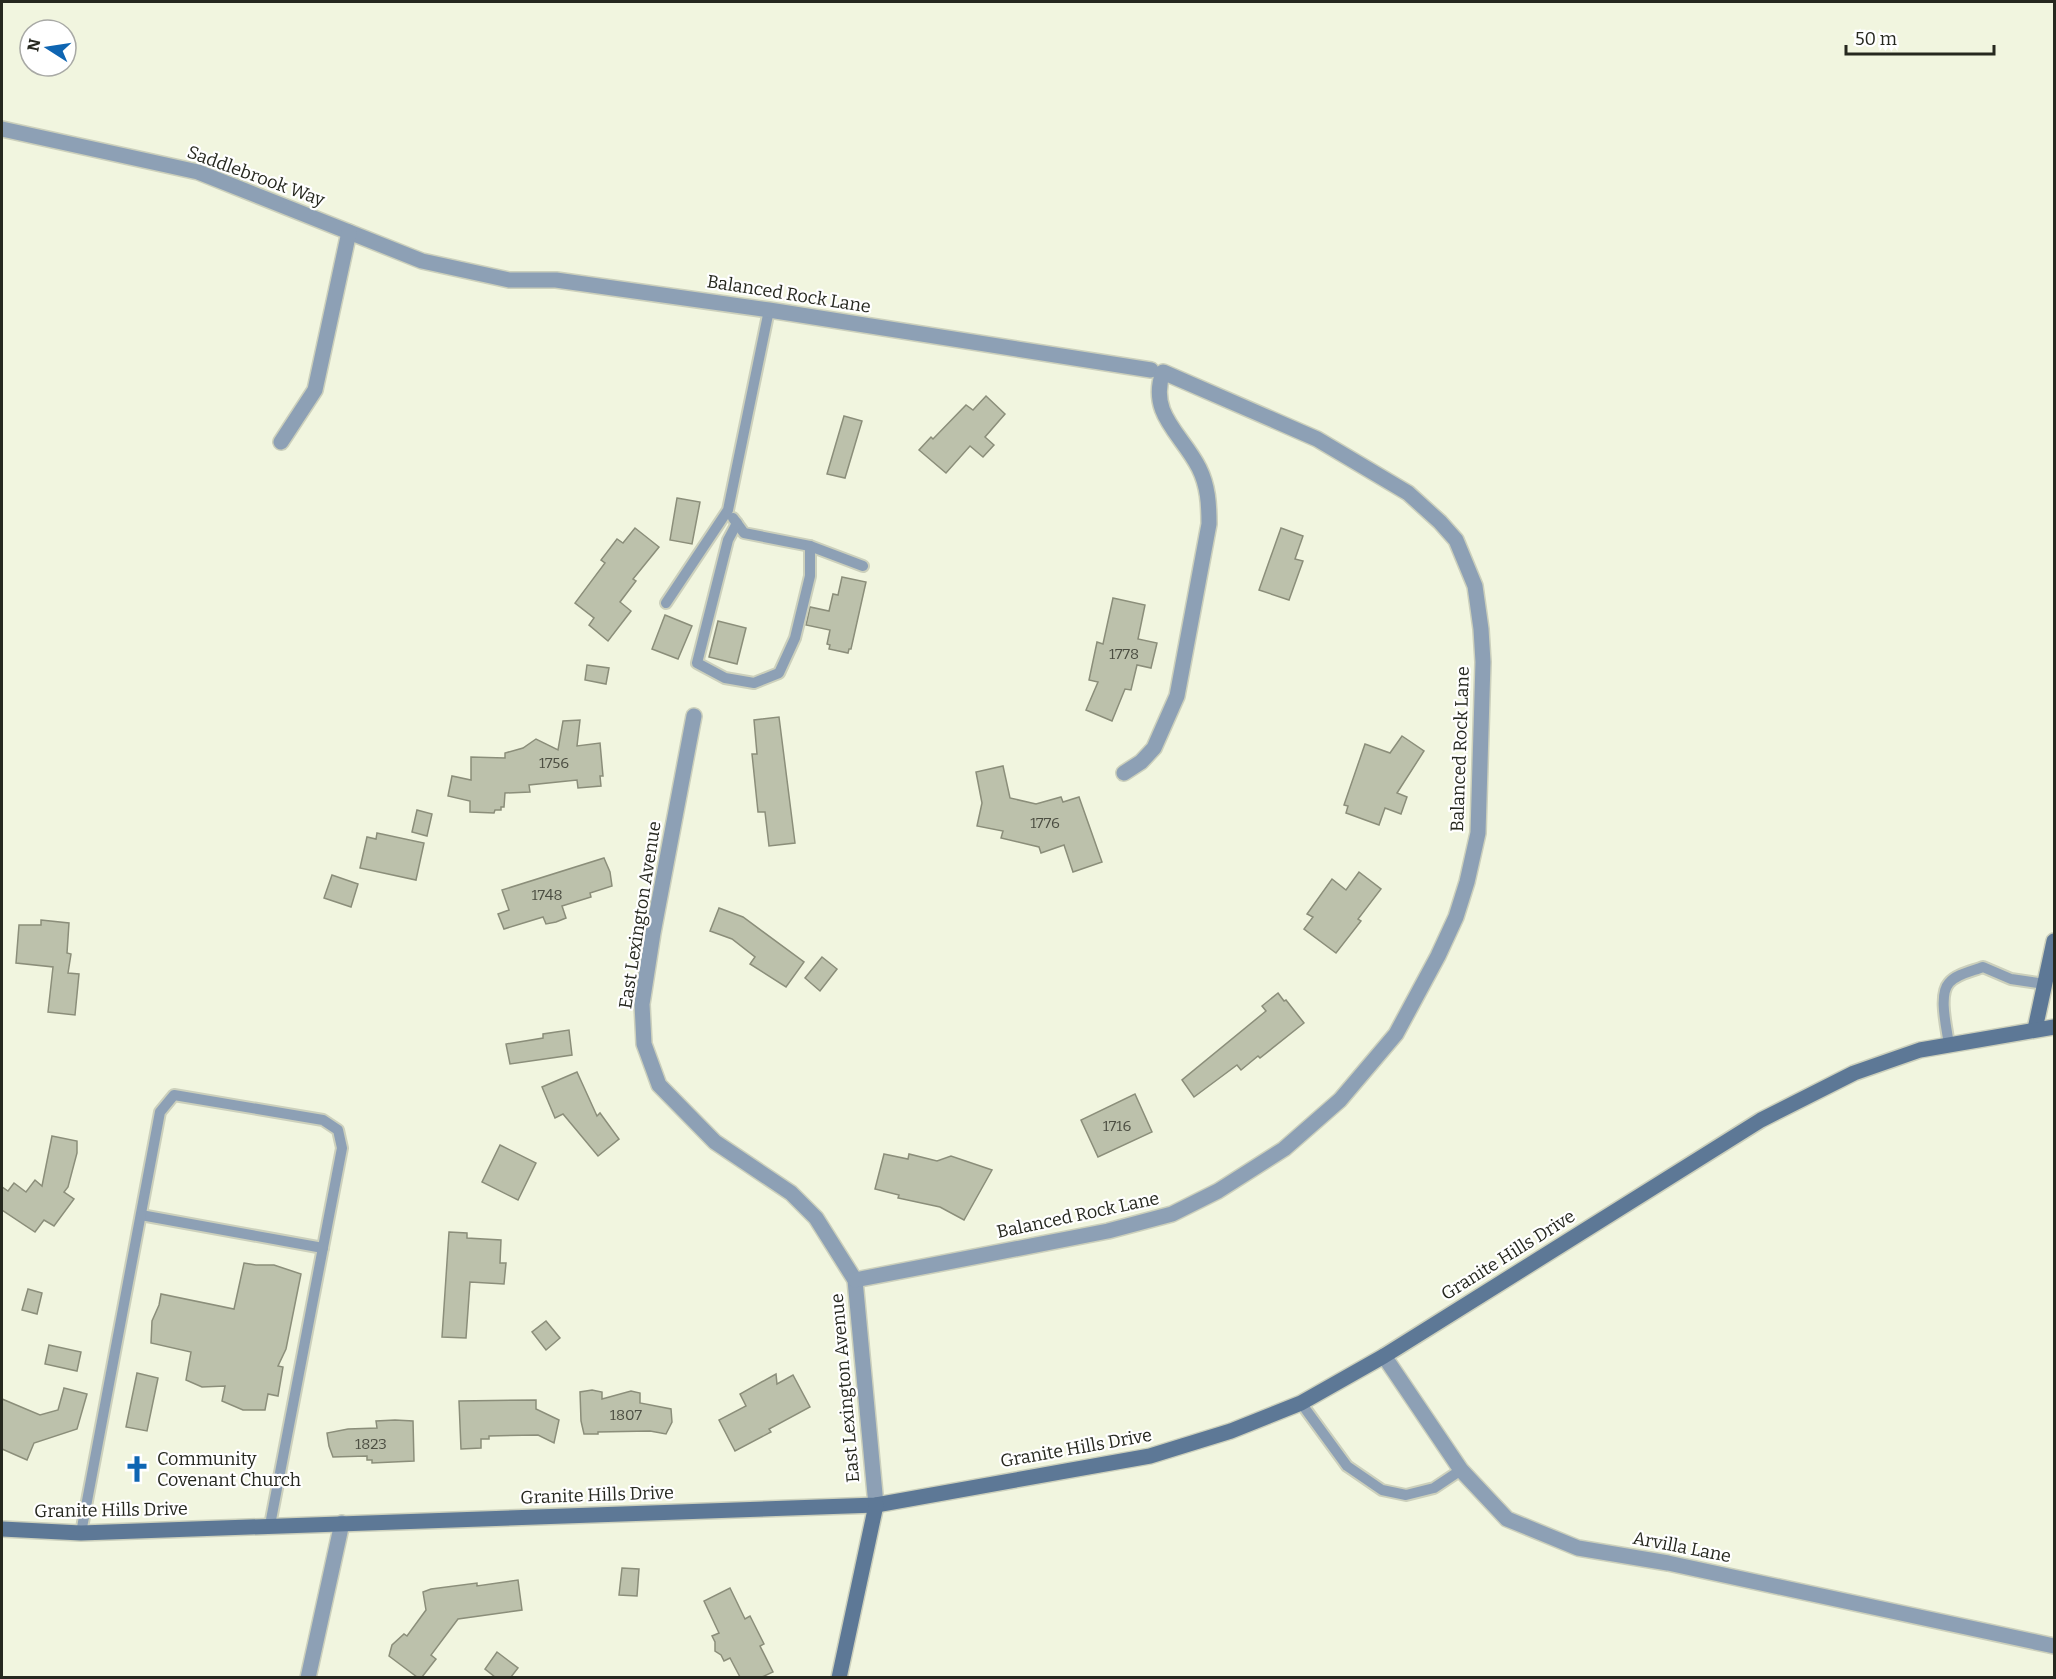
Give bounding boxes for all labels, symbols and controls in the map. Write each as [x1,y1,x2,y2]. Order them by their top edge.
north arrow [18,18,78,78]
scale bar [1846,18,1994,56]
text: 50 m [1855,28,1897,50]
text: N [23,37,44,53]
street label: Saddlebrook Way [184,141,328,211]
street label: Balanced Rock Lane [706,270,872,318]
house number: 1778 [1109,645,1139,663]
street label: Balanced Rock Lane [1446,666,1474,832]
house number: 1756 [539,754,569,772]
house number: 1776 [1030,814,1060,832]
street label: East Lexington Avenue [614,820,666,1010]
house number: 1748 [531,886,563,904]
house number: 1716 [1103,1117,1131,1135]
street label: Balanced Rock Lane [995,1187,1161,1243]
street label: Granite Hills Drive [1437,1205,1579,1305]
street label: East Lexington Avenue [826,1293,864,1483]
house number: 1807 [610,1406,643,1424]
street label: Granite Hills Drive [998,1424,1154,1472]
house number: 1823 [355,1435,387,1453]
place label: Community Covenant Church [157,1448,301,1491]
church icon: Community Covenant Church [122,1454,152,1484]
street label: Granite Hills Drive [520,1481,674,1509]
street label: Granite Hills Drive [34,1498,188,1522]
street label: Arvilla Lane [1631,1527,1733,1567]

